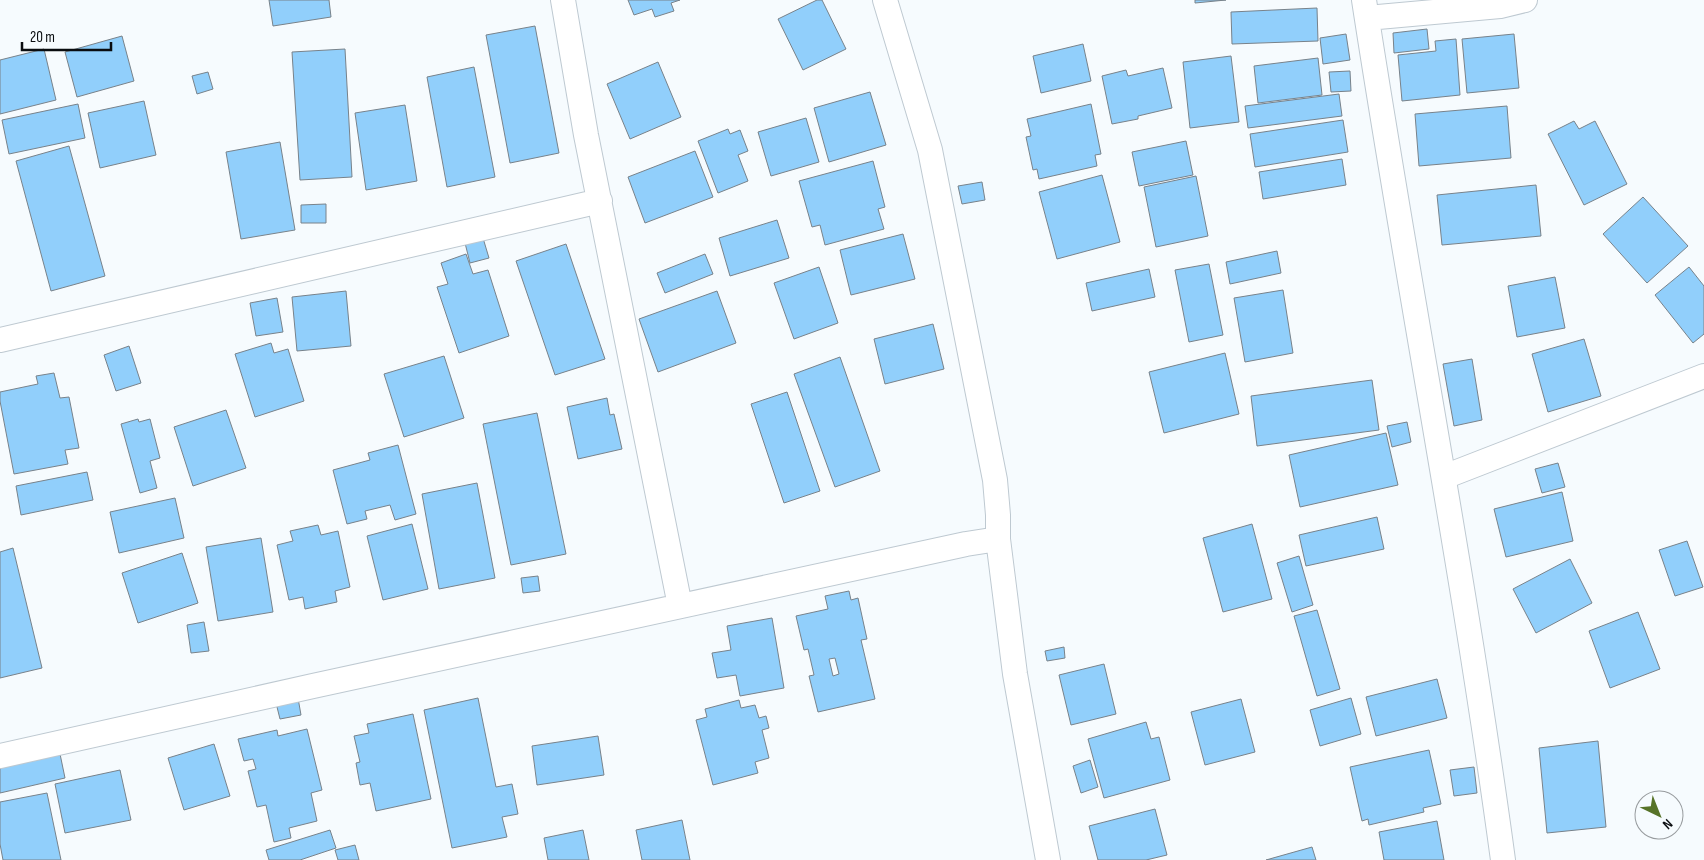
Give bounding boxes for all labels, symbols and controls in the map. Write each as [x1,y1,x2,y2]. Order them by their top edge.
scale bar [22,20,111,52]
text: 20 m [30,28,55,47]
north arrow [1634,790,1684,840]
text: N [1659,815,1676,833]

